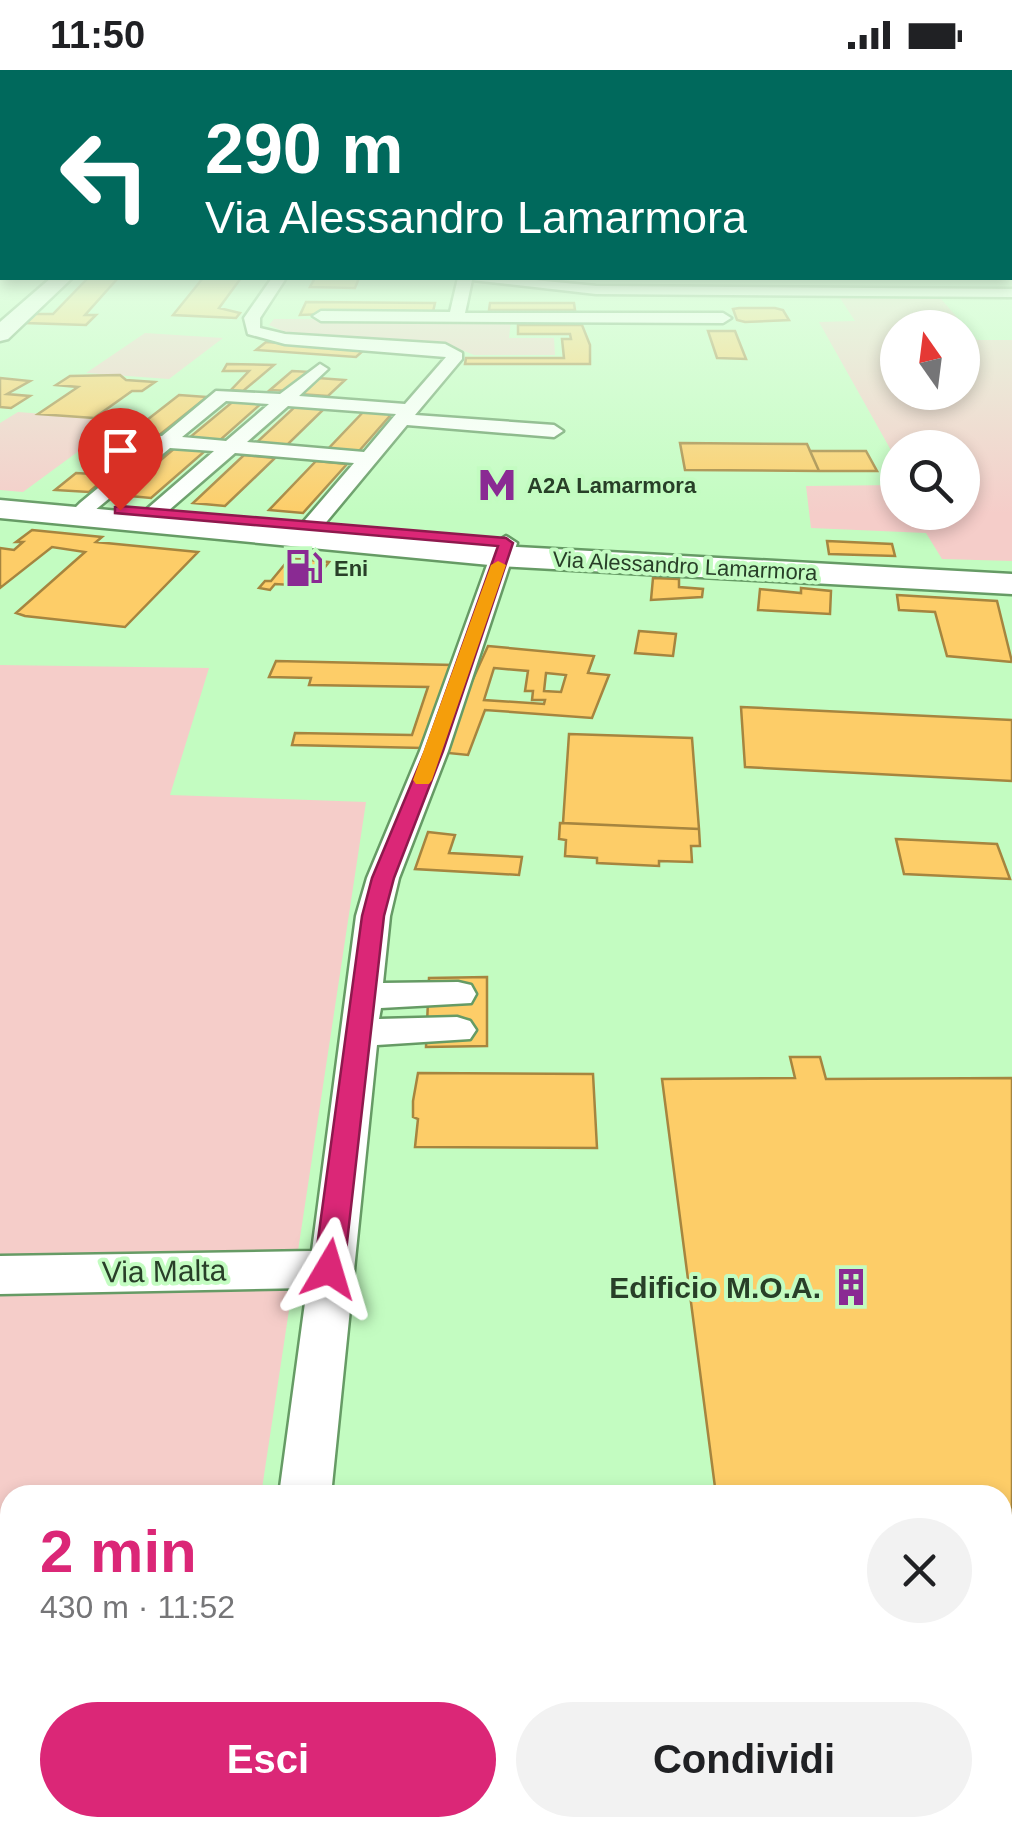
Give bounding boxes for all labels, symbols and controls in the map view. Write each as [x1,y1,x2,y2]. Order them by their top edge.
text: 11:50 [50,14,145,56]
icon: left [40,110,170,240]
text: 290 m [205,110,403,188]
text: Via Alessandro Lamarmora [205,192,747,243]
north arrow [880,310,980,410]
map controls [880,310,980,530]
pin [78,408,163,511]
icon: arrive [93,423,148,478]
button: search [880,430,980,530]
metro station icon: A2A Lamarmora [476,464,518,506]
place label: A2A Lamarmora [527,473,697,498]
fuel station icon: Eni [283,547,325,589]
street label: Via Alessandro Lamarmora [552,547,819,585]
place label: Eni [334,556,368,581]
position arrow [277,1217,381,1321]
street label: Via Malta [101,1253,227,1289]
building icon: Edificio M.O.A. [830,1266,872,1308]
place label: Edificio M.O.A. [609,1271,821,1304]
text: 2 min [40,1518,197,1585]
button: close [867,1518,972,1623]
text: 430 m · 11:52 [40,1589,235,1625]
button: Esci [40,1702,496,1817]
button: Condividi [516,1702,972,1817]

